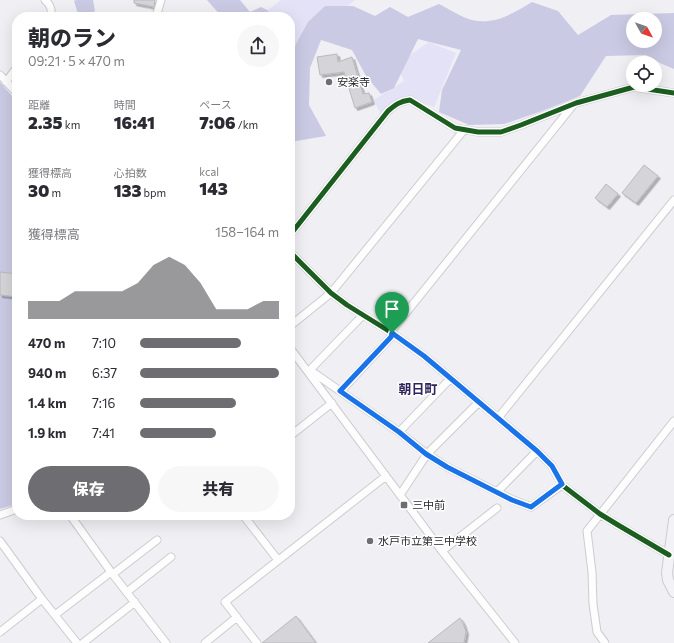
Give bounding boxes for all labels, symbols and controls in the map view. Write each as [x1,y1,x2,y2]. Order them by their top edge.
north arrow [626,12,662,48]
map controls [626,12,662,92]
text: 朝のラン [28,24,116,51]
button: share [237,25,279,67]
text: 09:21 · 5 × 470 m [28,53,125,69]
button: locate [626,56,662,92]
place label: 安楽寺 [337,75,370,88]
marker: 安楽寺 [324,77,334,87]
text: 距離 [28,98,50,111]
text: 時間 [114,98,136,111]
text: ペース [199,98,232,111]
text: 2.35 [28,112,63,133]
text: 16:41 [114,112,155,133]
text: 7:06 [199,112,236,133]
text: km [63,118,80,131]
text: /km [236,118,258,131]
text: kcal [199,165,219,178]
text: 獲得標高 [28,166,72,179]
text: 心拍数 [114,166,147,179]
text: 143 [199,178,228,199]
text: 30 [28,180,49,201]
text: 133 [114,180,142,201]
text: m [49,186,61,199]
text: bpm [142,186,166,199]
text: 158–164 m [215,224,279,240]
text: 獲得標高 [28,226,80,242]
pin [375,292,409,333]
icon: arrive [381,298,403,320]
text: 470 m [28,335,65,351]
text: 7:10 [92,335,116,351]
text: 940 m [28,365,66,381]
text: 6:37 [92,365,117,381]
district label: 朝日町 [398,381,438,397]
text: 1.4 km [28,395,67,411]
text: 7:16 [92,395,115,411]
text: 1.9 km [28,425,66,441]
text: 7:41 [92,425,115,441]
button: 保存 [28,466,150,512]
button: 共有 [158,466,279,512]
place label: 三中前 [412,498,445,511]
marker: 三中前 [399,500,409,510]
place label: 水戸市立第三中学校 [378,534,477,547]
marker: 水戸市立第三中学校 [365,536,375,546]

